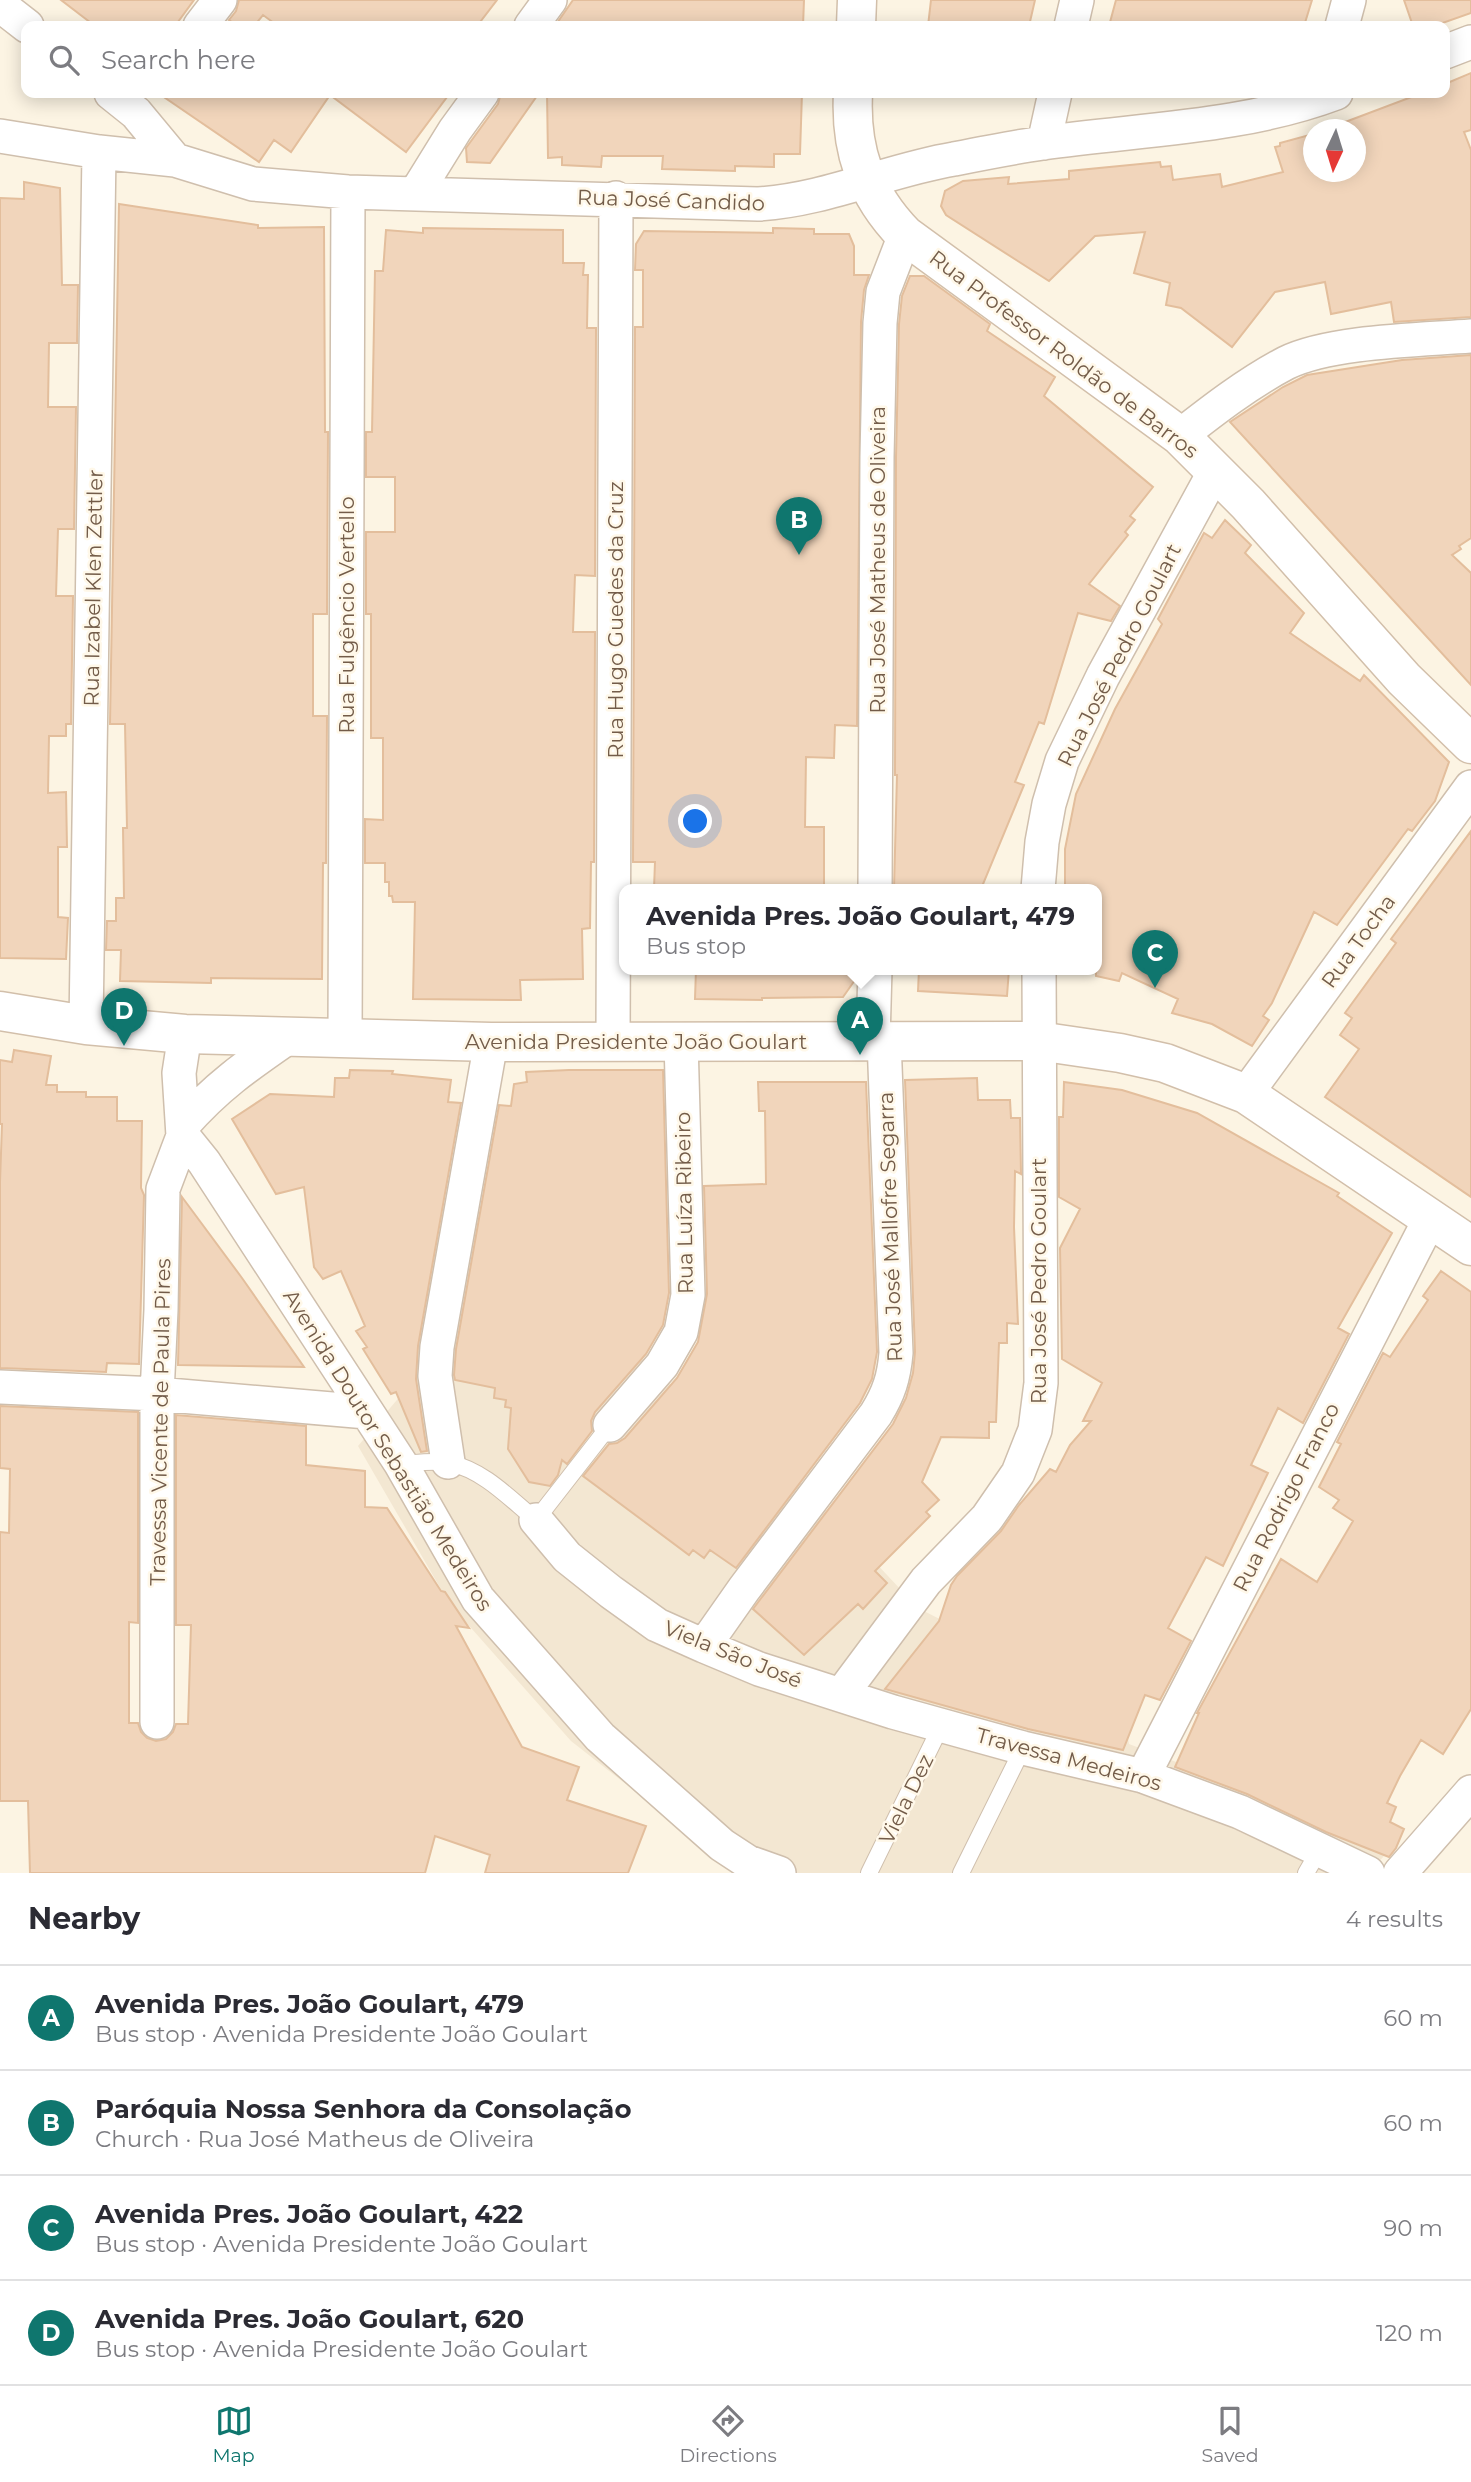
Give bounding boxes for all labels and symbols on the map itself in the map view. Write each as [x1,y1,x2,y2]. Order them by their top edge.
north arrow [1303,119,1366,182]
street label: Rua José Candido [577,184,765,216]
street label: Rua Professor Roldão de Barros [925,245,1203,463]
street label: Rua José Matheus de Oliveira [865,406,890,714]
street label: Rua Izabel Klen Zettler [78,469,108,707]
street label: Rua Hugo Guedes da Cruz [603,481,628,759]
street label: Rua Fulgêncio Vertello [334,496,359,734]
pin: B [776,497,822,555]
street label: Rua José Pedro Goulart [1052,539,1186,771]
your location [678,804,712,838]
street label: Rua Tocha [1316,889,1400,993]
pin: C [1132,930,1178,988]
pin: D [101,988,147,1046]
pin: A [837,997,883,1055]
street label: Avenida Presidente João Goulart [465,1029,807,1054]
street label: Rua José Mallofre Segarra [873,1092,907,1362]
street label: Rua Luíza Ribeiro [670,1112,698,1294]
street label: Rua José Pedro Goulart [1026,1158,1051,1404]
street label: Travessa Vicente de Paula Pires [145,1258,175,1586]
street label: Avenida Doutor Sebastião Medeiros [278,1285,498,1615]
street label: Rua Rodrigo Franco [1227,1398,1345,1596]
street label: Viela São José [660,1615,806,1693]
street label: Travessa Medeiros [974,1722,1164,1796]
street label: Viela Dez [874,1750,938,1848]

